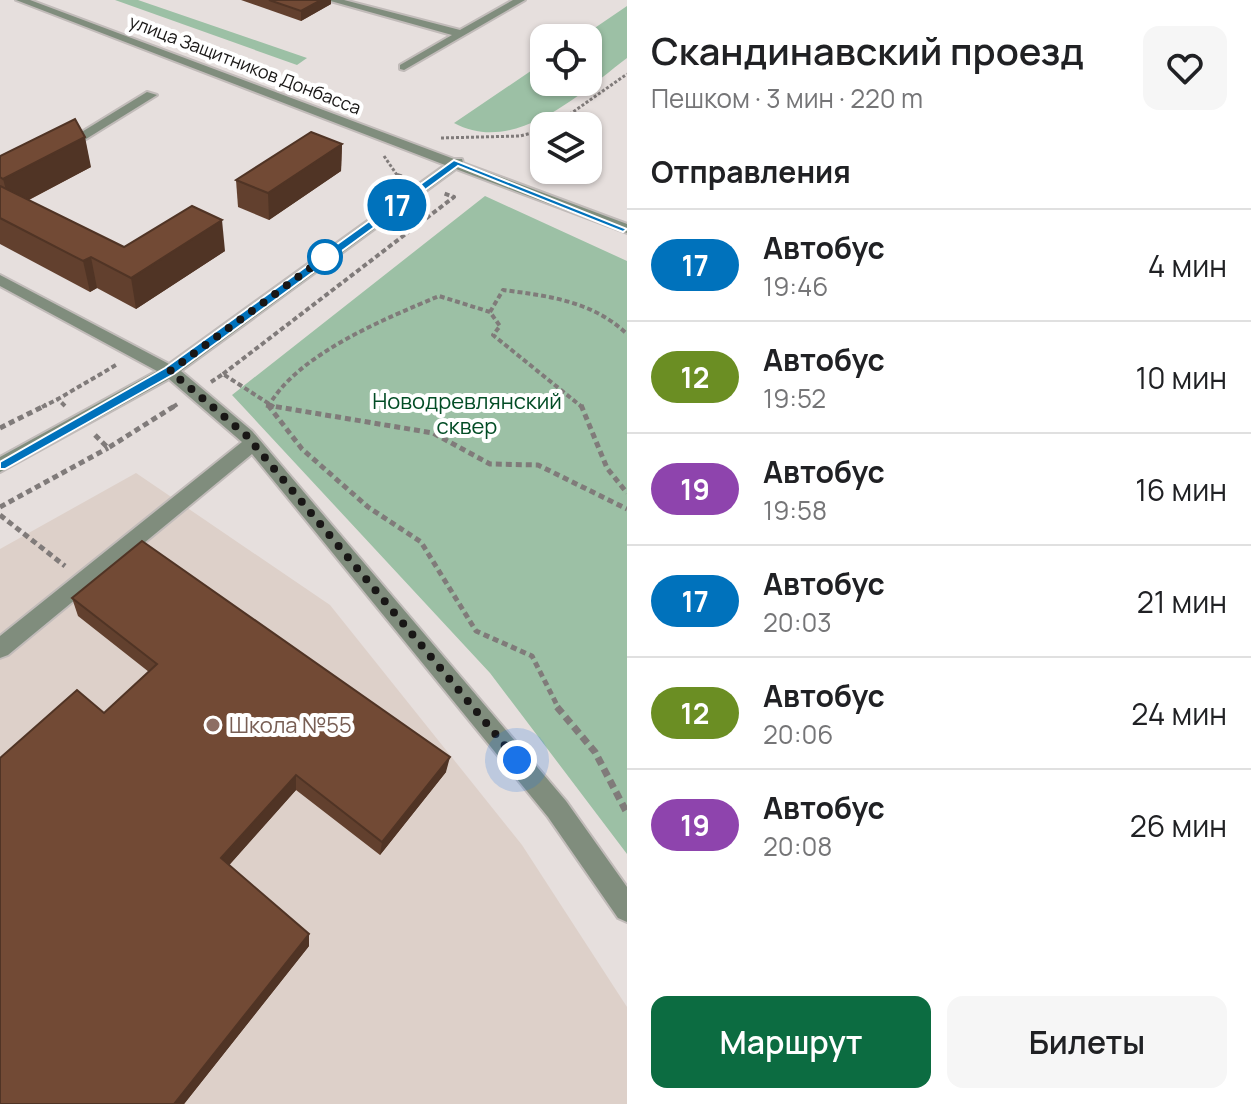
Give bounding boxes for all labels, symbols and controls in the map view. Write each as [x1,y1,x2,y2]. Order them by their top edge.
street label: улица Защитников Донбасса [126,9,365,119]
map controls [530,24,602,184]
button: locate [530,24,602,96]
text: Скандинавский проезд [651,24,1084,76]
button: heart [1143,26,1227,110]
text: Пешком · 3 мин · 220 m [651,80,923,116]
button: layers [530,112,602,184]
text: Отправления [651,151,851,192]
line badge: 17 [361,179,433,231]
text: 17 [383,186,411,224]
text: Автобус [763,227,885,268]
unlabelled marker [308,240,342,274]
text: 4 мин [1148,245,1227,286]
text: 17 [681,246,709,284]
text: 19:46 [763,268,829,304]
text: Автобус [763,339,885,380]
text: 10 мин [1135,357,1227,398]
text: 12 [681,358,709,396]
text: 19:52 [763,380,826,416]
park label: Новодревлянский сквер [372,386,562,441]
text: Автобус [763,451,885,492]
text: 16 мин [1135,469,1227,510]
text: 19 [680,470,710,508]
text: 19:58 [763,492,827,528]
text: Автобус [763,563,885,604]
text: 21 мин [1137,581,1227,622]
text: 17 [681,582,709,620]
text: 20:03 [763,604,832,640]
text: Автобус [763,675,885,716]
text: 24 мин [1131,693,1227,734]
text: 12 [681,694,709,732]
place label: Школа №55 [229,710,352,740]
marker: Школа №55 [204,716,222,734]
text: 20:06 [763,716,833,752]
your location [497,740,537,780]
text: Автобус [763,787,885,828]
text: 26 мин [1130,805,1227,846]
text: 19 [680,806,710,844]
text: 20:08 [763,828,832,864]
button: Маршрут [651,996,931,1088]
button: Билеты [947,996,1227,1088]

